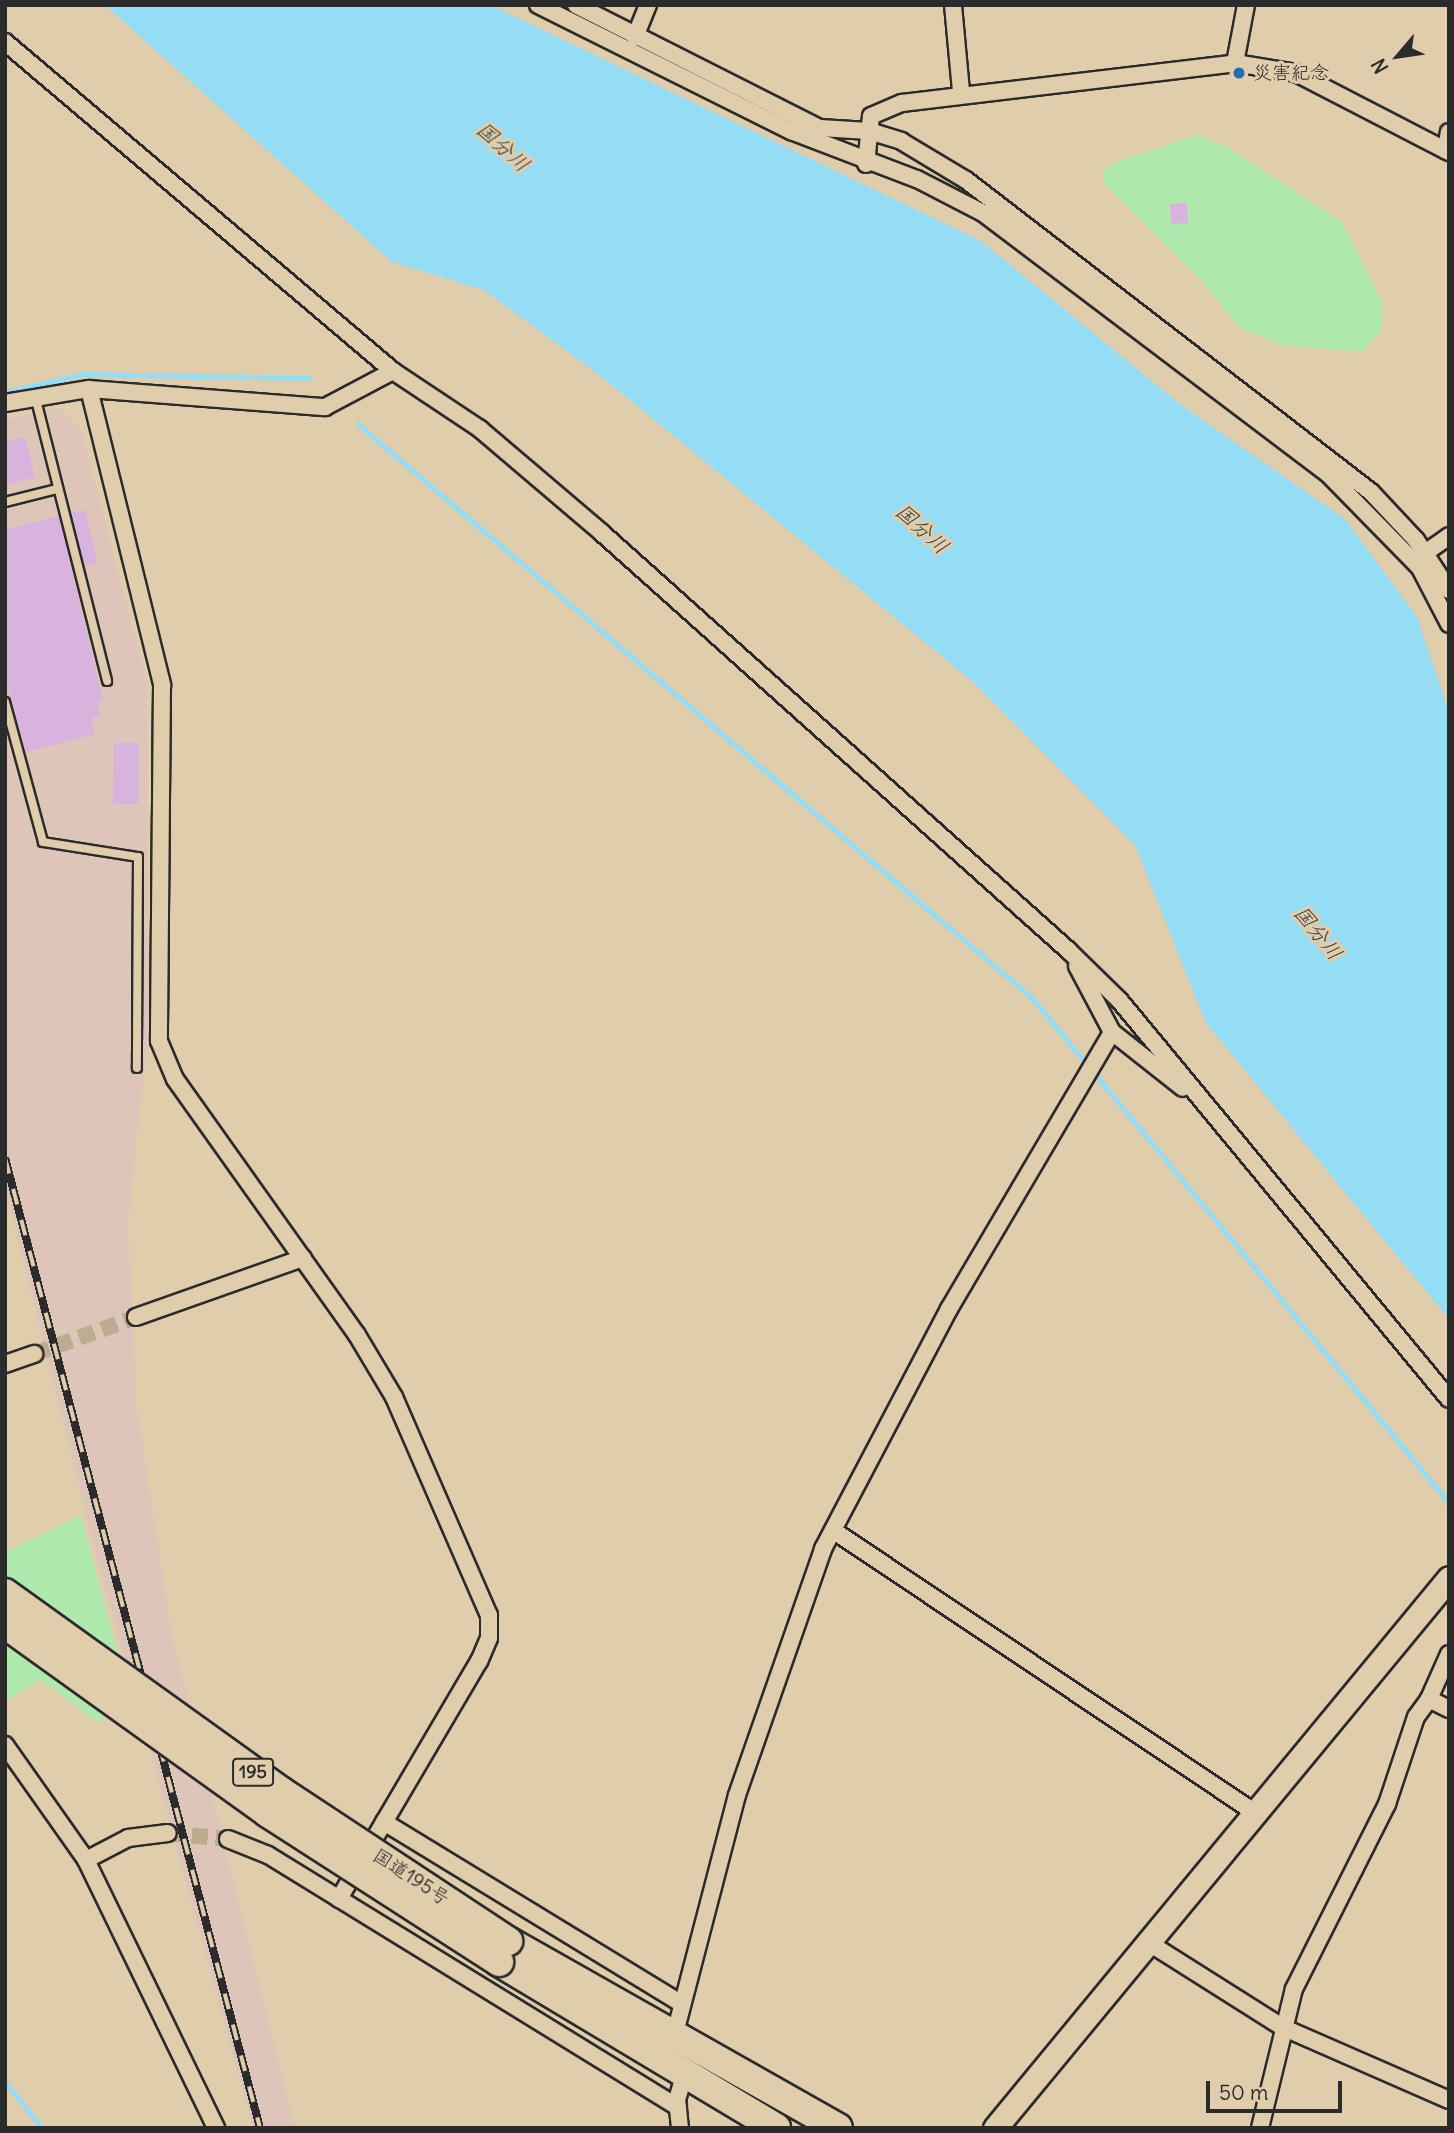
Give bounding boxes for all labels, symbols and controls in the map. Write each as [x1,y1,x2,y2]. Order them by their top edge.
north arrow [1363,21,1433,91]
text: N [1366,55,1393,78]
place label: 災害紀念 [1253,62,1329,84]
marker: 災害紀念 [1231,65,1247,81]
water label: 国分川 [471,117,535,177]
water label: 国分川 [890,499,954,559]
water label: 国分川 [1288,901,1348,965]
road number: 195 [232,1758,274,1786]
street label: 国道195号 [369,1844,453,1910]
scale bar [1209,2066,1346,2110]
text: 50 m [1219,2079,1268,2106]

